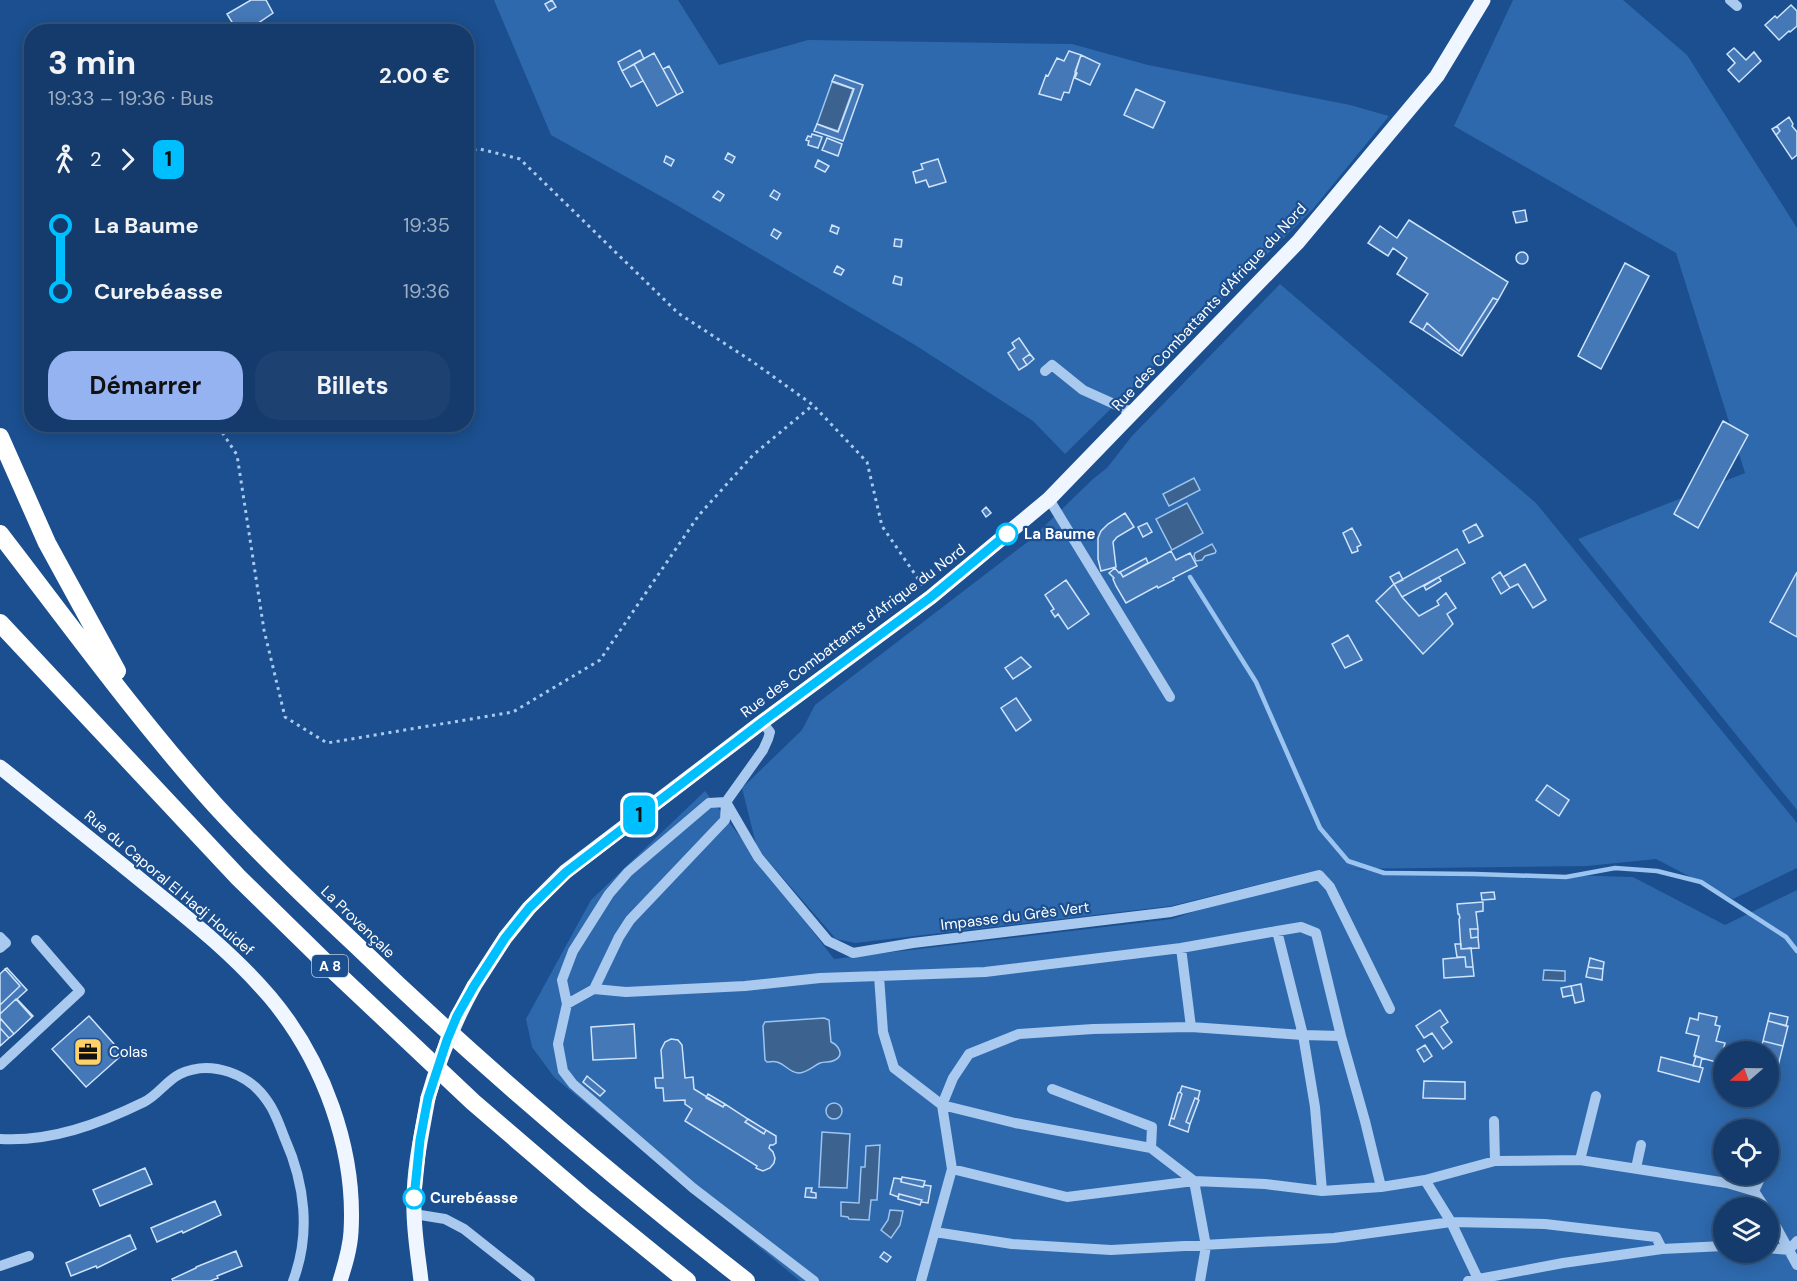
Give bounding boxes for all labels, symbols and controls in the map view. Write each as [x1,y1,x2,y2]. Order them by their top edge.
text: 3 min [48,41,136,84]
text: 2.00 € [379,61,450,90]
text: 19:33 – 19:36 · Bus [48,85,214,111]
icon: walk [48,143,81,176]
icon: forward [111,143,144,176]
text: 1 [165,145,172,173]
text: 2 [90,146,102,172]
street label: Rue des Combattants d'Afrique du Nord [1107,199,1311,415]
text: La Baume [94,211,199,240]
text: 19:35 [403,212,450,238]
text: Curebéasse [94,277,223,306]
text: 19:36 [403,278,450,304]
button: Démarrer [48,351,243,420]
button: Billets [255,351,450,420]
marker: La Baume [996,523,1018,545]
place label: La Baume [1024,524,1095,544]
street label: Rue des Combattants d'Afrique du Nord [736,540,970,722]
line badge: 1 [620,796,658,834]
text: 1 [635,801,643,829]
street label: Rue du Caporal El Hadj Houidef [80,806,258,960]
street label: La Provençale [317,882,399,962]
street label: Impasse du Grès Vert [940,897,1091,935]
road number: A 8 [312,955,348,977]
office icon: Colas [72,1036,104,1068]
north arrow [1713,1041,1779,1107]
map controls [1713,1041,1779,1263]
place label: Colas [109,1042,148,1062]
button: locate [1713,1119,1779,1185]
marker: Curebéasse [403,1187,425,1209]
place label: Curebéasse [430,1188,518,1208]
button: layers [1713,1197,1779,1263]

